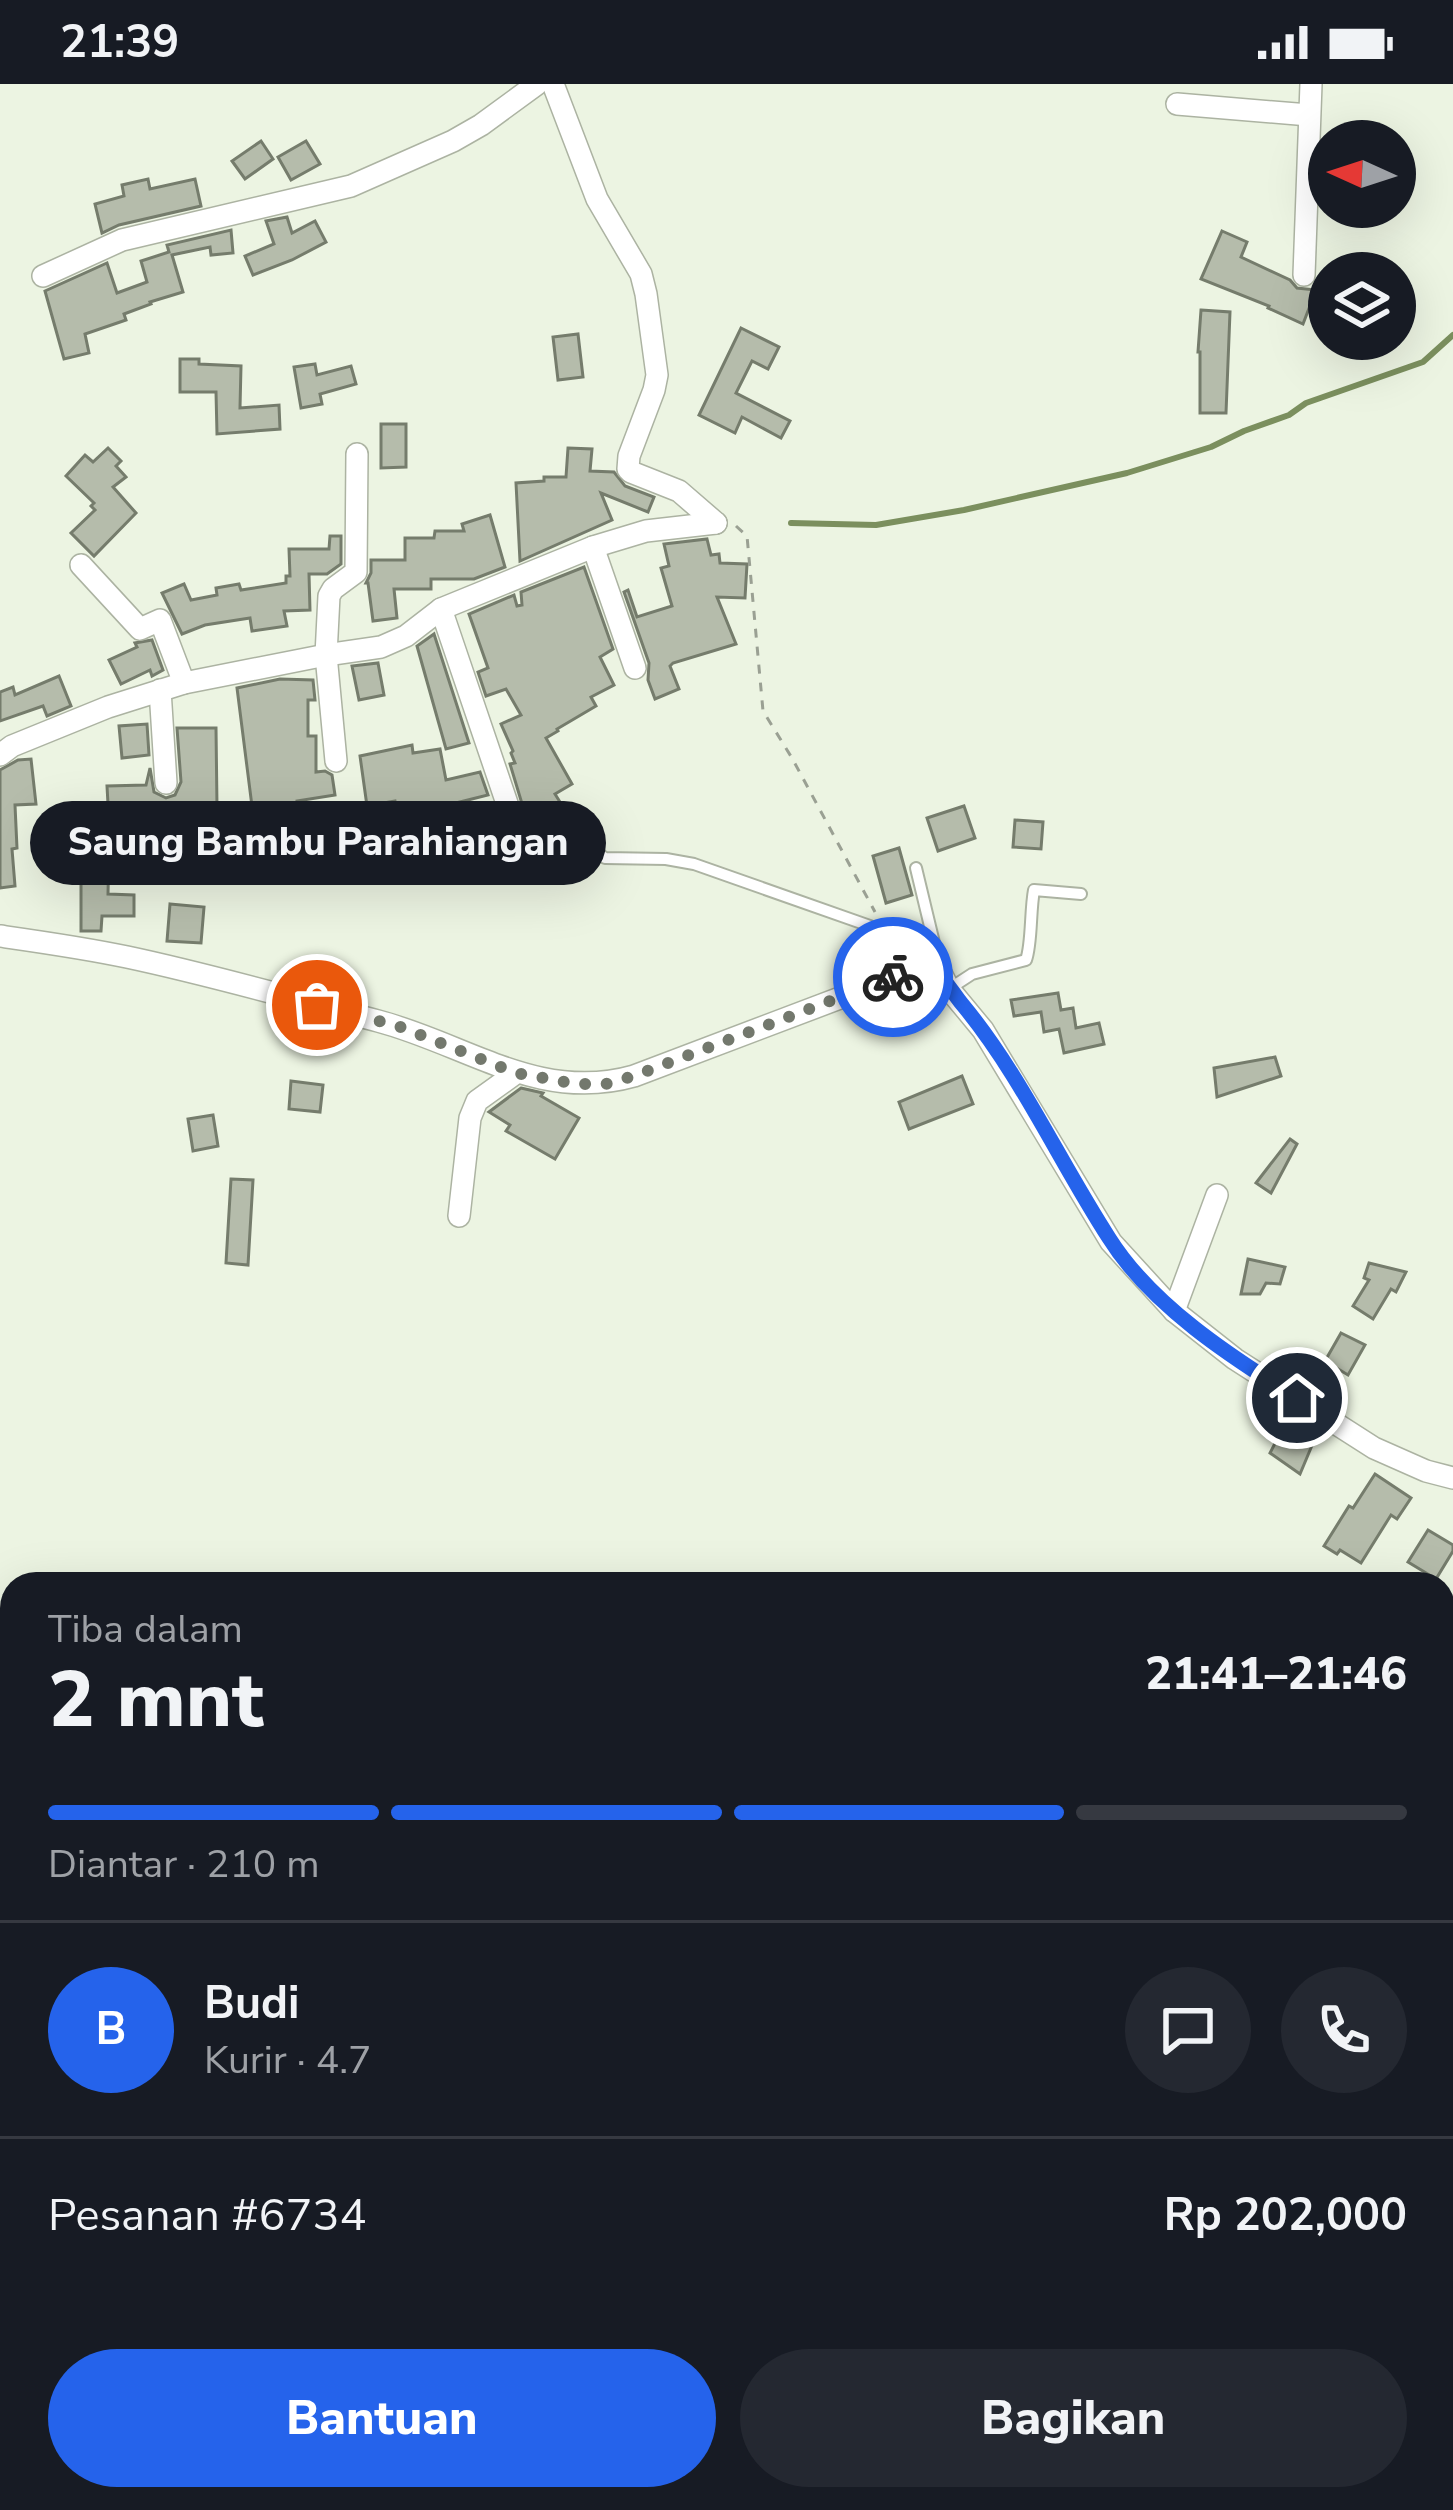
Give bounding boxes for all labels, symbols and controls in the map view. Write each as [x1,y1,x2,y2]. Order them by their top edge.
text: 21:39 [60,12,179,73]
north arrow [1308,120,1416,228]
map controls [1308,120,1416,360]
button: layers [1308,252,1416,360]
callout: Saung Bambu Parahiangan [29,801,605,885]
text: Saung Bambu Parahiangan [68,816,568,869]
courier [833,917,953,1037]
icon: bike [860,944,926,1010]
pin [266,954,368,1056]
icon: bag [284,972,350,1038]
pin [1246,1347,1348,1449]
icon: home [1264,1365,1330,1431]
text: Tiba dalam [48,1603,243,1656]
text: 21:41–21:46 [1145,1644,1407,1705]
text: 2 mnt [48,1647,264,1754]
text: Diantar · 210 m [48,1838,320,1891]
button: chat [1125,1967,1251,2093]
button: phone [1281,1967,1407,2093]
text: Budi [204,1973,300,2034]
text: B [96,1999,126,2060]
text: Kurir · 4.7 [204,2034,371,2087]
text: Pesanan #6734 [48,2185,366,2246]
text: Rp 202,000 [1164,2185,1407,2246]
button: Bantuan [48,2349,716,2487]
button: Bagikan [740,2349,1407,2487]

